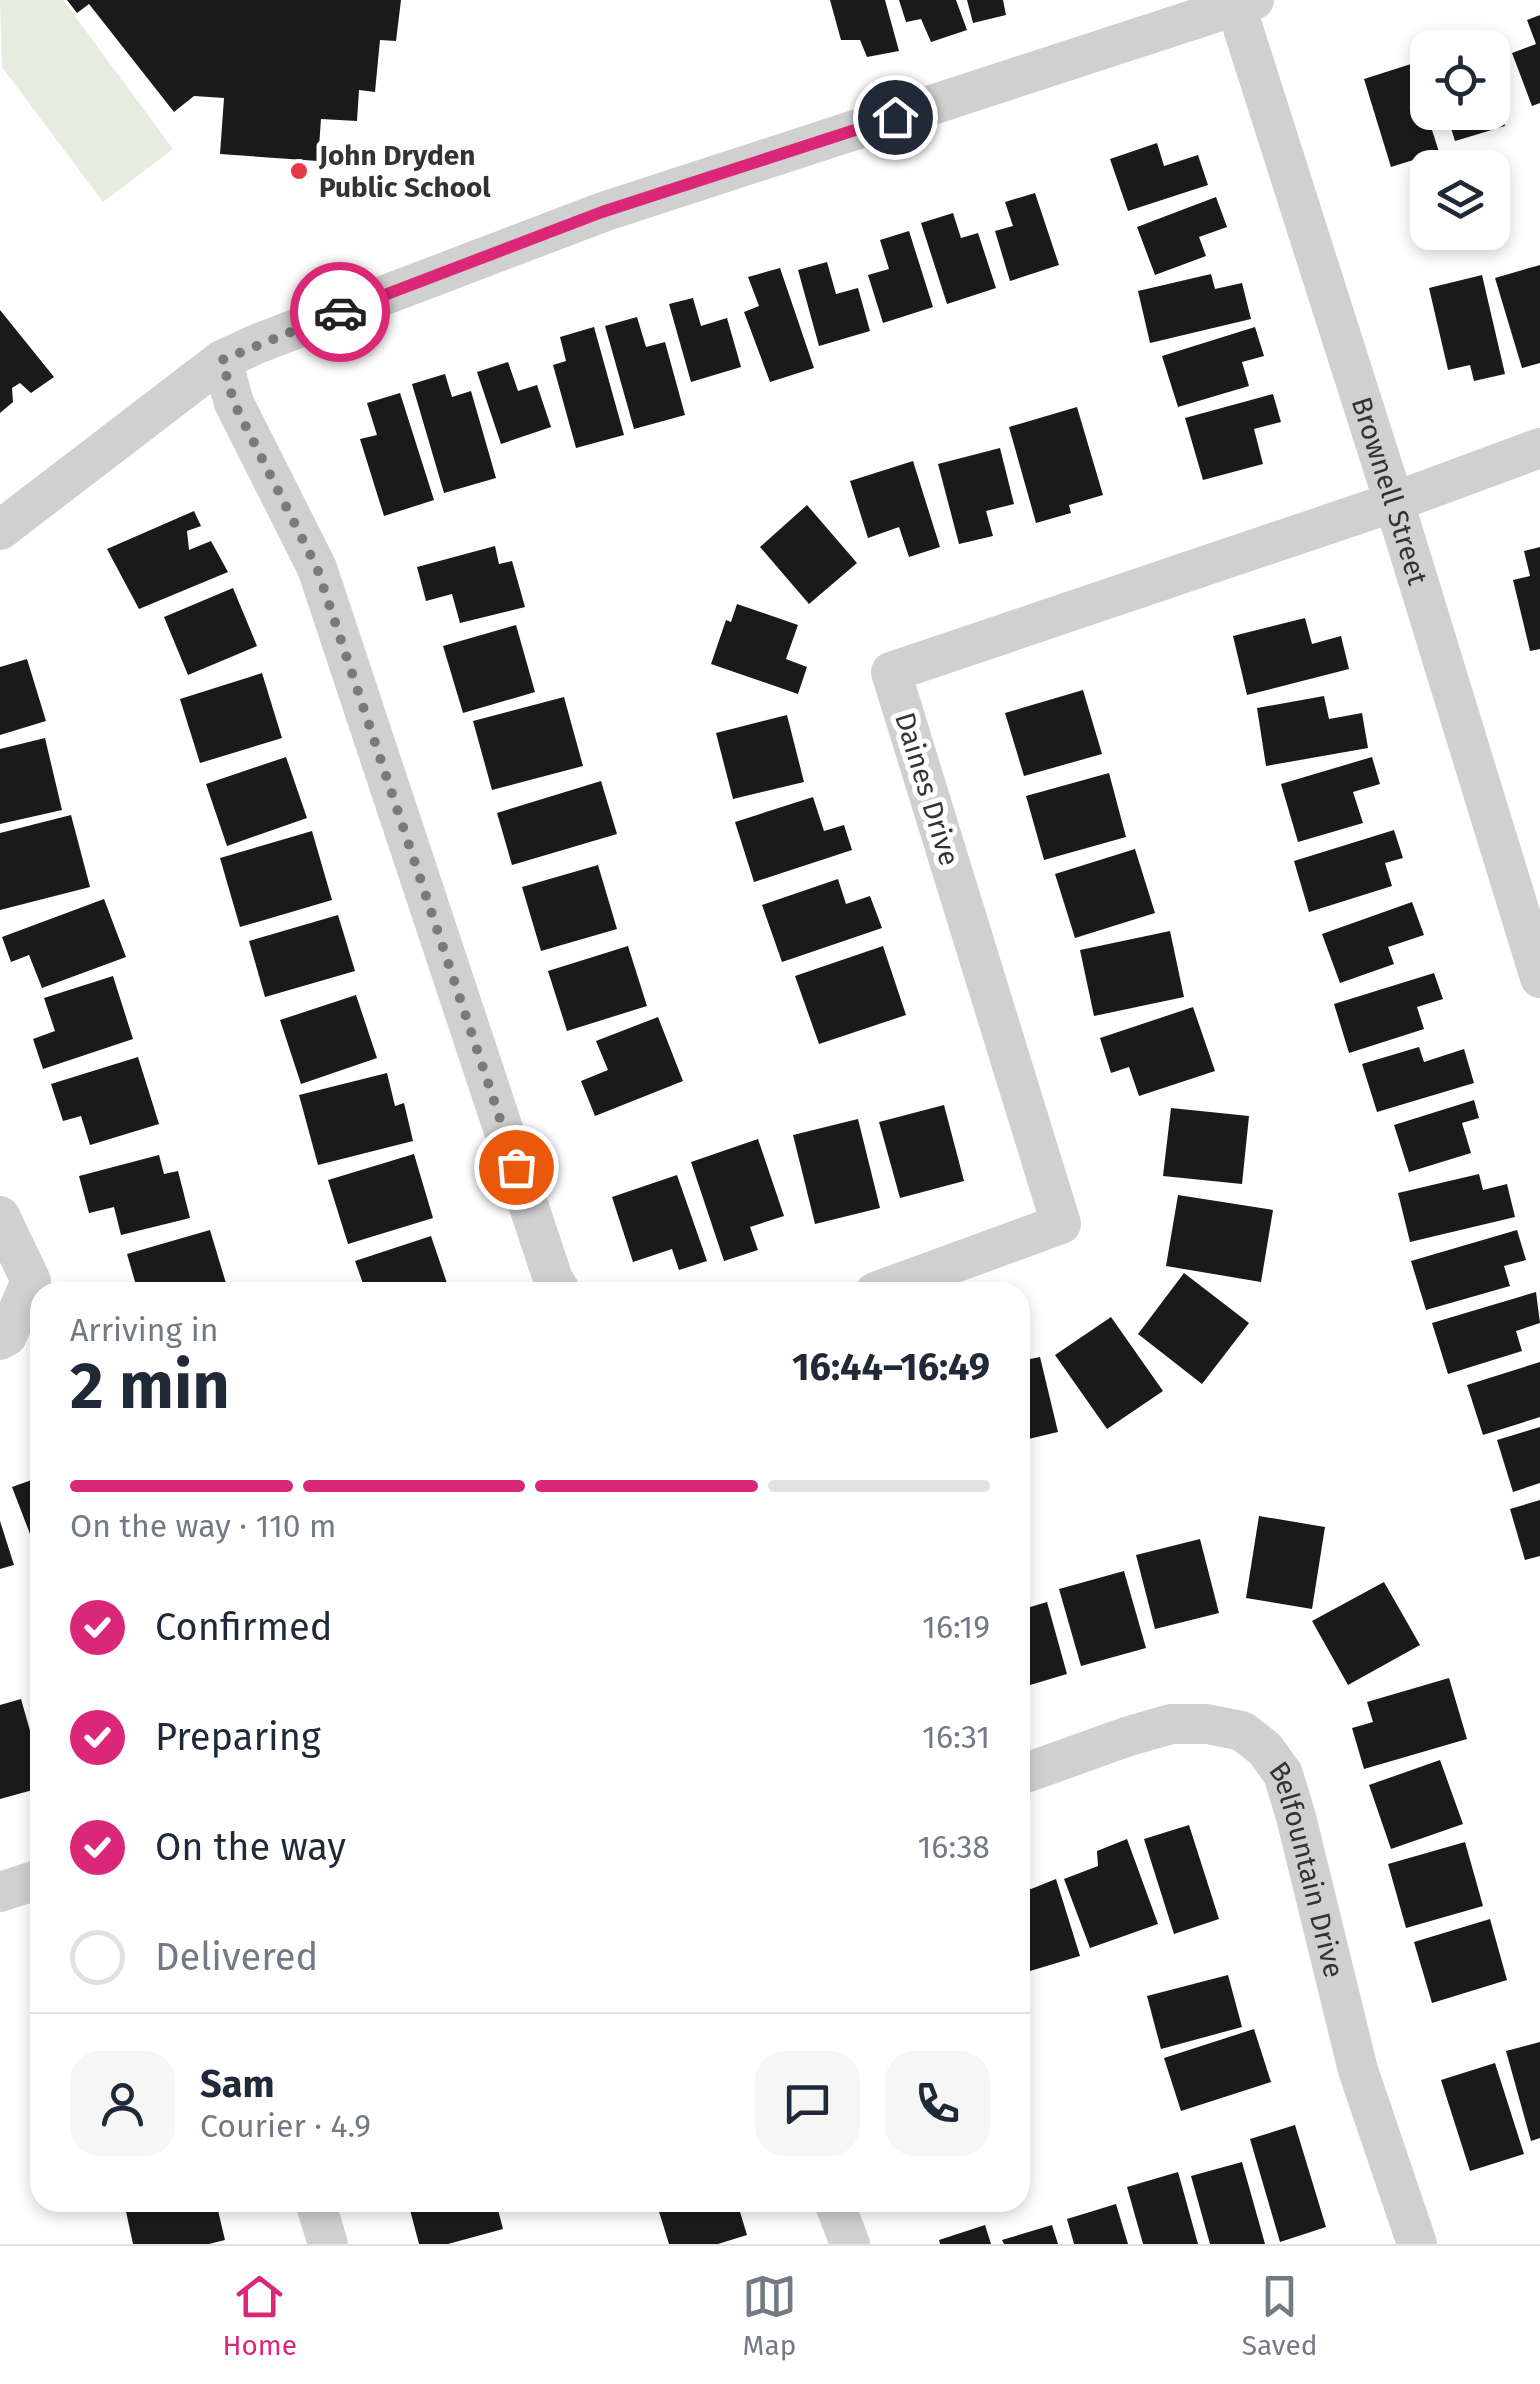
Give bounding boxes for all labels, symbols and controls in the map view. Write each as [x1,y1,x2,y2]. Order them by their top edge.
map controls [1410,30,1510,250]
button: locate [1410,30,1510,130]
pin [853,75,938,160]
icon: home [868,90,923,145]
place label: John Dryden Public School [318,139,491,204]
button: layers [1410,150,1510,250]
marker: John Dryden Public School [288,160,310,182]
courier [290,262,390,362]
icon: car [313,285,368,340]
street label: Brownell Street [1345,393,1435,590]
street label: Daines Drive [888,708,966,870]
pin [474,1125,559,1210]
icon: bag [489,1140,544,1195]
text: Arriving in [70,1311,218,1349]
text: 16:44–16:49 [792,1344,990,1390]
text: 2 min [70,1347,230,1425]
text: On the way · 110 m [70,1507,337,1545]
icon: check [70,1600,125,1655]
text: Confirmed [155,1604,333,1650]
text: 16:19 [922,1608,990,1646]
icon: check [70,1710,125,1765]
text: Preparing [155,1714,321,1760]
text: 16:31 [922,1718,990,1756]
street label: Belfountain Drive [1263,1755,1351,1981]
icon: check [70,1820,125,1875]
text: On the way [155,1824,346,1870]
text: 16:38 [918,1828,990,1866]
text: Delivered [155,1934,318,1980]
button: person [70,2051,175,2156]
button: chat [755,2051,860,2156]
button: phone [885,2051,990,2156]
text: Sam [200,2061,275,2107]
text: Courier · 4.9 [200,2107,371,2145]
tab: Home [222,2269,297,2362]
tab: Map [742,2269,797,2362]
tab: Saved [1242,2269,1318,2362]

